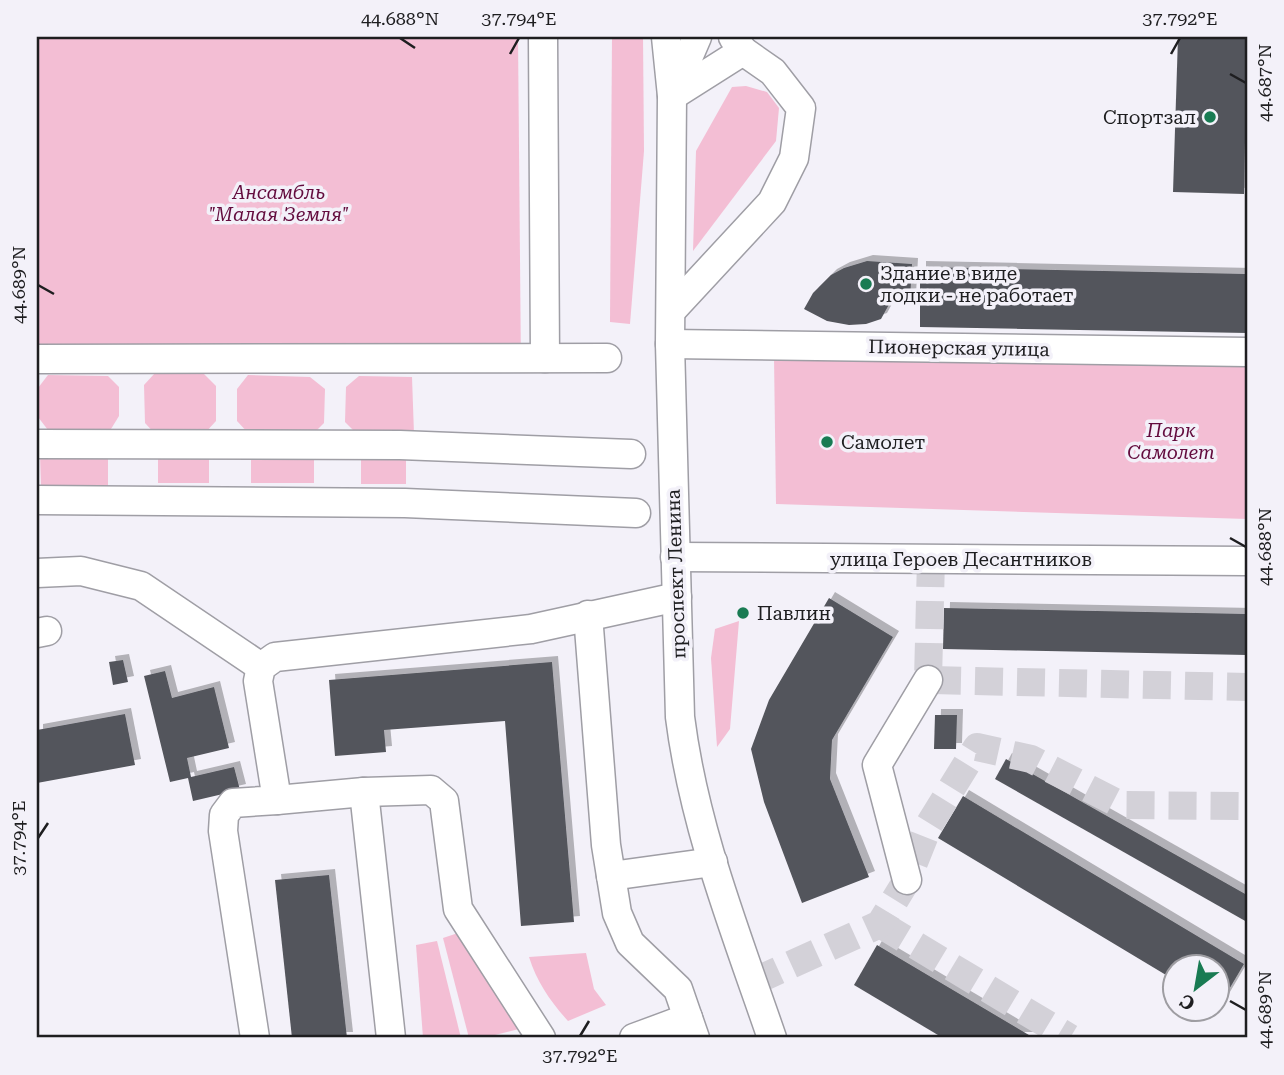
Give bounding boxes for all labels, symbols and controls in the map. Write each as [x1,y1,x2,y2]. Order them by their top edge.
text: 44.688°N [361,8,439,29]
text: 37.794°E [481,8,557,29]
text: 37.792°E [1142,8,1218,29]
text: 44.687°N [1254,44,1275,122]
place label: Спортзал [1103,106,1196,129]
marker: Спортзал [1202,109,1218,125]
park label: Ансамбль "Малая Земля" [209,181,349,226]
text: 44.689°N [8,246,29,324]
place label: Здание в виде лодки - не работает [880,262,1074,307]
marker: Здание в виде лодки - не работает [858,276,874,292]
street label: Пионерская улица [868,335,1050,361]
park label: Парк Самолет [1127,419,1215,464]
place label: Самолет [841,431,925,454]
marker: Самолет [819,434,835,450]
street label: проспект Ленина [662,488,690,659]
text: 44.688°N [1254,508,1275,586]
street label: улица Героев Десантников [830,548,1092,571]
place label: Павлин [757,602,831,625]
marker: Павлин [735,605,751,621]
text: 37.794°E [8,800,29,876]
north arrow [1162,953,1232,1023]
text: 44.689°N [1254,971,1275,1049]
text: С [1176,989,1199,1015]
text: 37.792°E [542,1045,618,1066]

